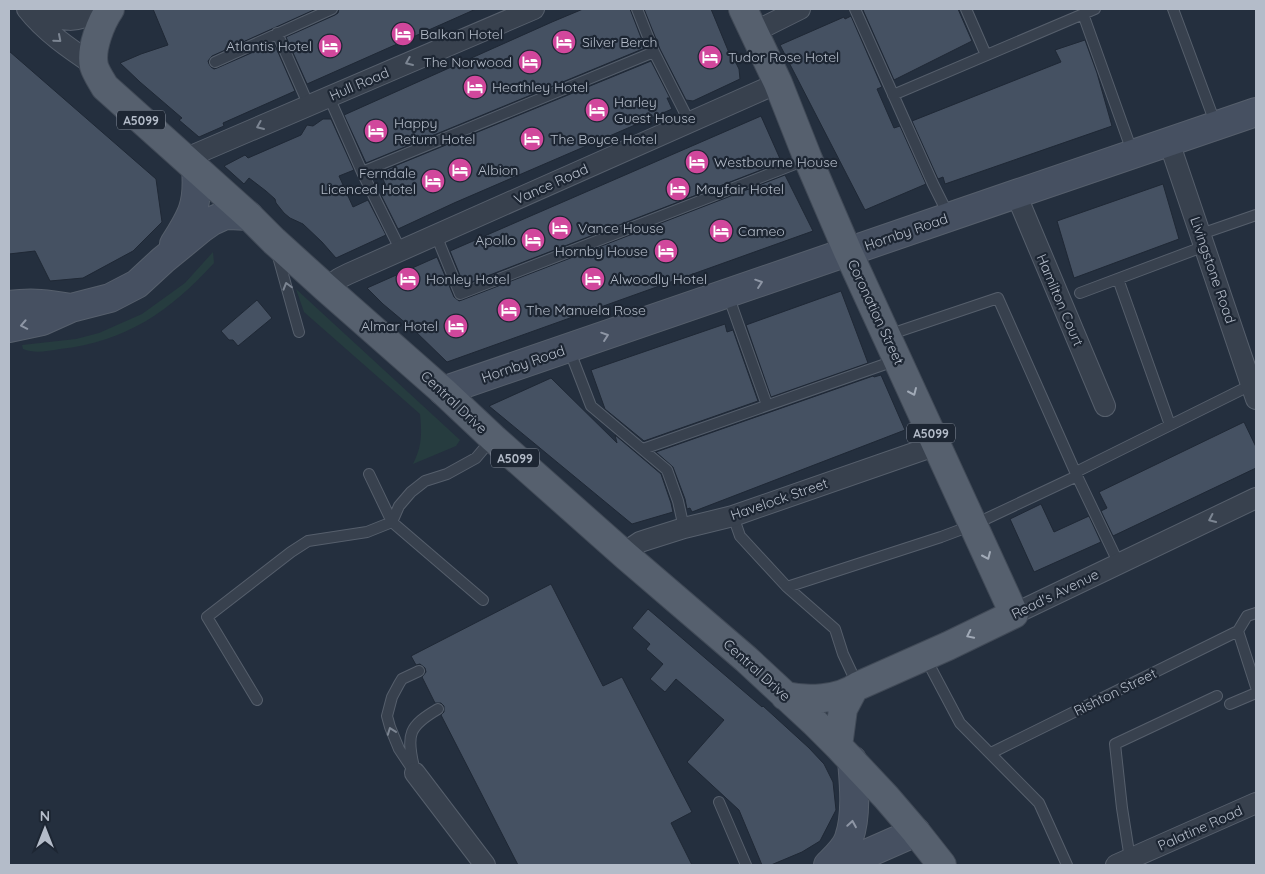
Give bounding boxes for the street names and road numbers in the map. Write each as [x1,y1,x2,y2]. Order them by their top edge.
street label: Hull Road [326,63,392,105]
road number: A5099 [117,110,165,130]
street label: Vance Road [511,160,591,208]
street label: Hornby Road [862,209,950,255]
street label: Livingstone Road [1186,214,1240,326]
street label: Hamilton Court [1033,251,1088,349]
street label: Coronation Street [844,256,908,368]
street label: Hornby Road [479,341,567,387]
street label: Central Drive [417,367,491,437]
road number: A5099 [907,423,955,442]
road number: A5099 [491,448,539,468]
street label: Havelock Street [728,474,830,524]
street label: Read's Avenue [1008,565,1102,623]
street label: Central Drive [720,635,794,705]
street label: Rishton Street [1071,664,1160,720]
street label: Palatine Road [1155,801,1245,855]

